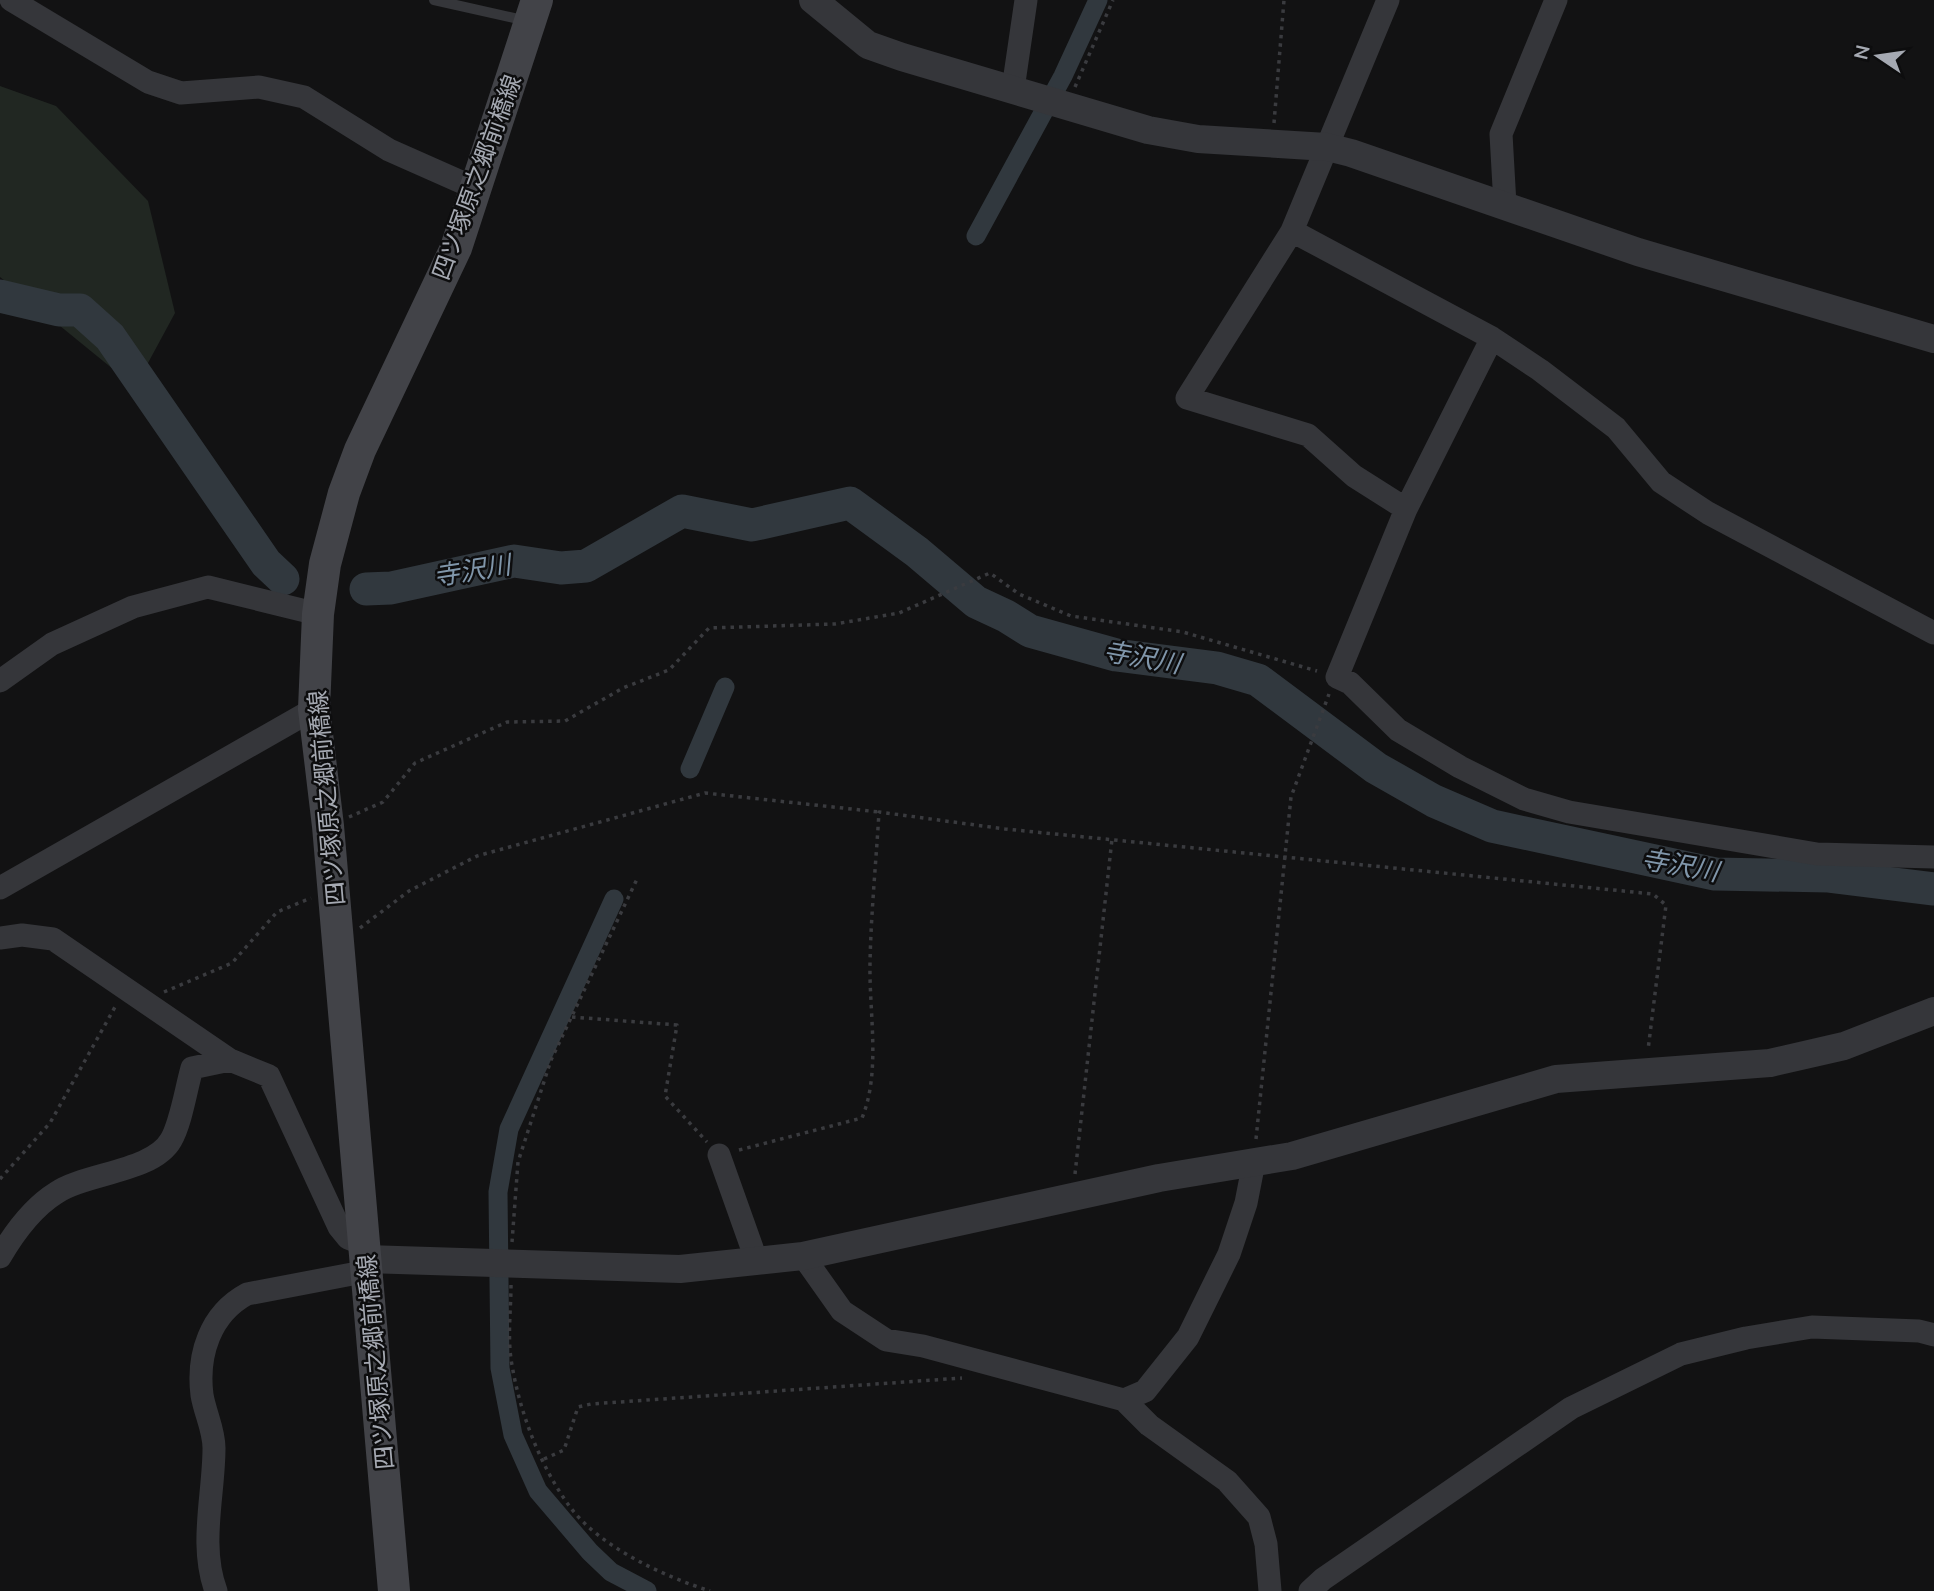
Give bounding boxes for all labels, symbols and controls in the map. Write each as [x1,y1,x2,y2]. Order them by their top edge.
north arrow [1843,21,1913,91]
text: N [1848,42,1875,62]
street label: 四ツ塚原之郷前橋線 [425,70,527,284]
water label: 寺沢川 [431,547,516,592]
water label: 寺沢川 [1101,634,1186,681]
street label: 四ツ塚原之郷前橋線 [302,689,350,907]
water label: 寺沢川 [1639,842,1724,889]
street label: 四ツ塚原之郷前橋線 [351,1253,399,1471]

